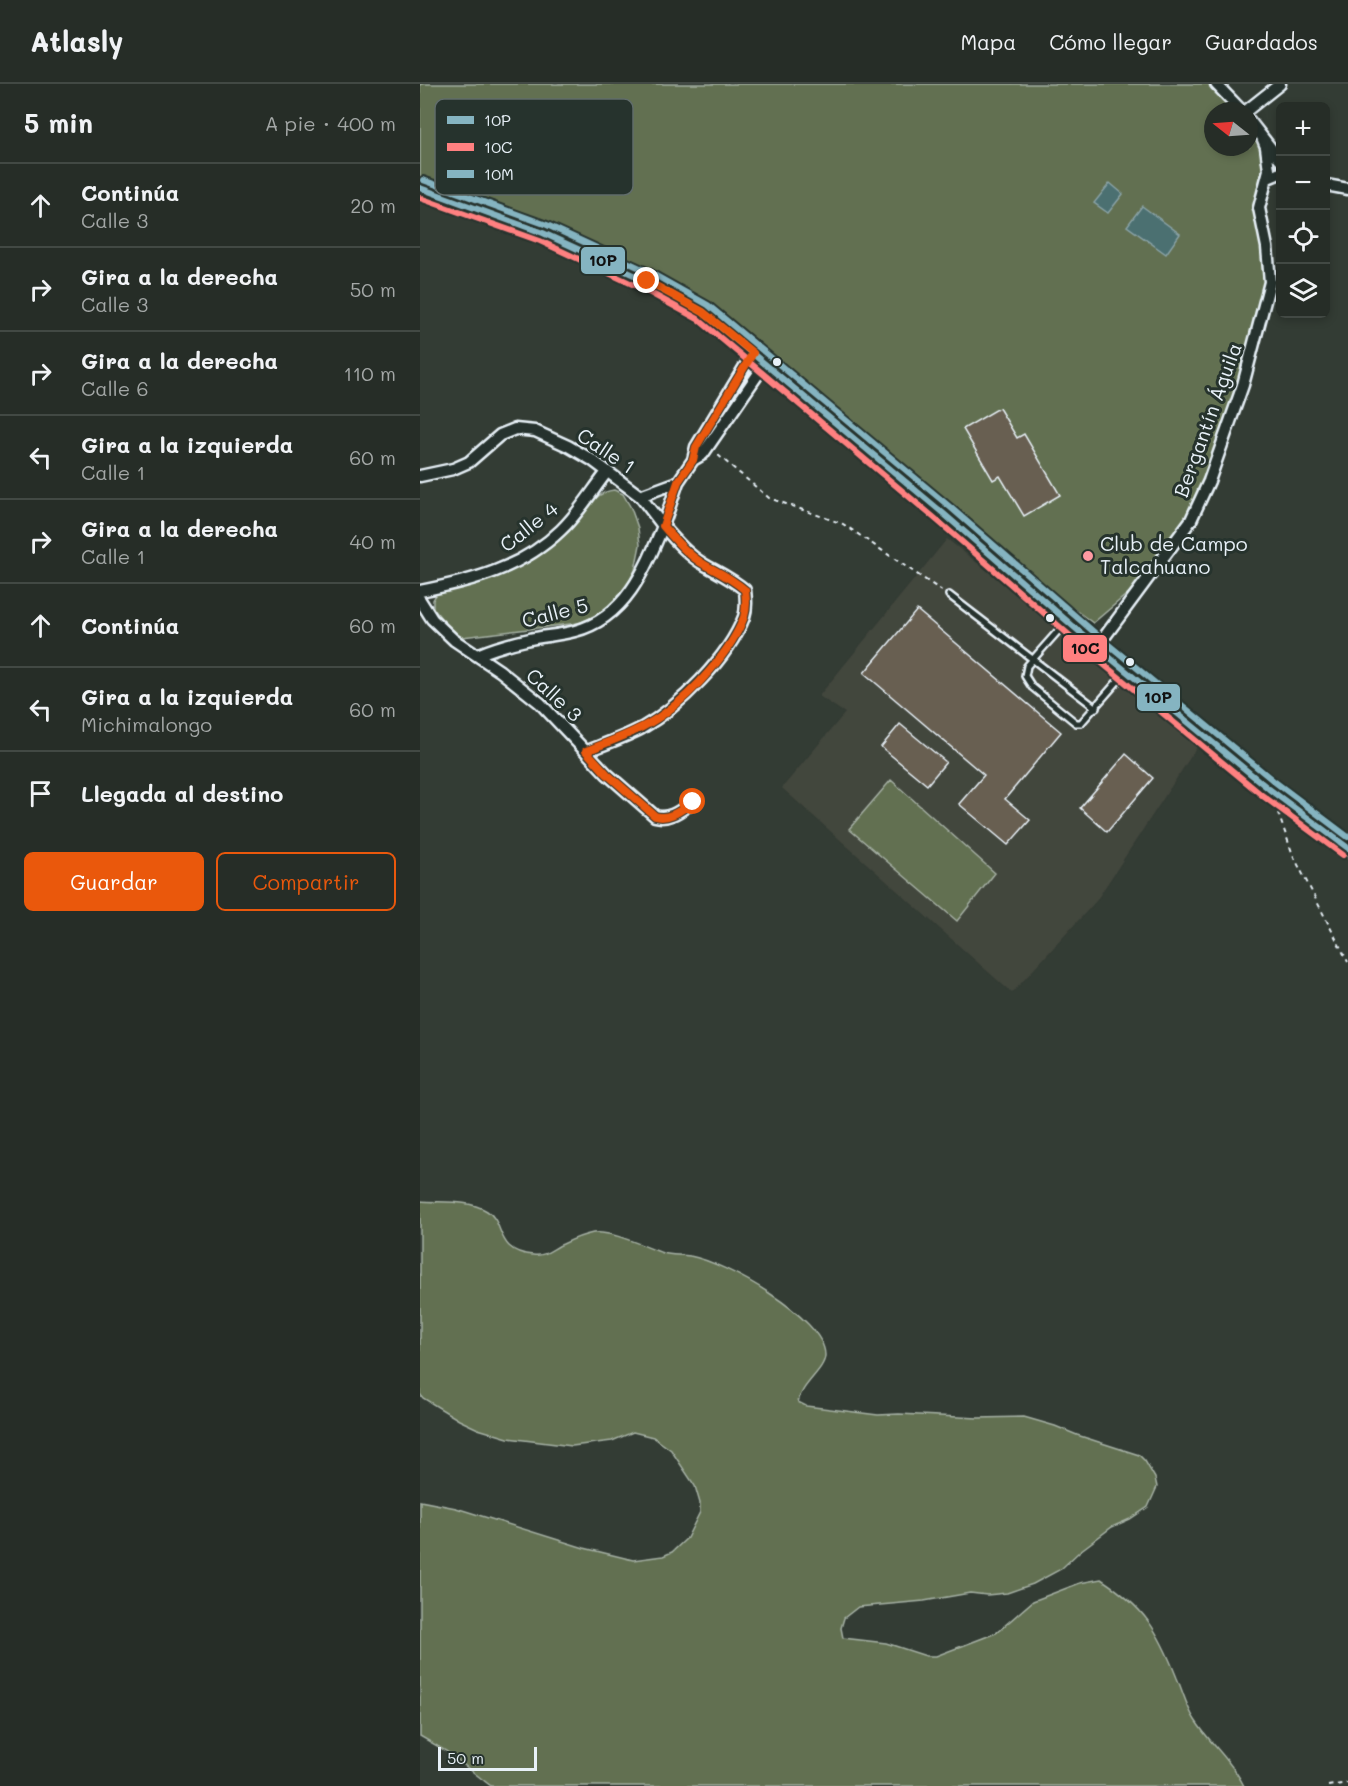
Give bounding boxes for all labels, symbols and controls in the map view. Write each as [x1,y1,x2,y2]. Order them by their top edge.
text: Atlasly [30,23,124,59]
text: Mapa [960,28,1016,55]
text: Cómo llegar [1049,28,1172,55]
text: Guardados [1205,28,1318,55]
legend [435,99,633,195]
north arrow [1204,102,1258,156]
map controls [1276,102,1330,318]
button: + [1276,102,1330,156]
text: 5 min [24,106,93,140]
text: 10P [484,109,511,130]
text: A pie · 400 m [265,110,396,136]
text: 10C [484,136,512,157]
button: − [1276,156,1330,210]
text: 10M [484,163,514,184]
text: Continúa [81,178,179,207]
icon: ahead [24,189,57,222]
text: 20 m [350,192,396,218]
text: Calle 3 [81,207,148,233]
button: locate [1276,210,1330,264]
line badge: 10P [580,246,626,275]
text: 10P [589,249,617,270]
text: Gira a la derecha [81,262,278,291]
button: layers [1276,264,1330,318]
route end [633,267,659,293]
icon: right [24,273,57,306]
text: 50 m [350,276,396,302]
text: Calle 3 [81,291,148,317]
street label: Bergantín Águila [1167,339,1247,500]
text: Gira a la derecha [81,346,278,375]
unlabelled marker [771,356,783,368]
icon: right [24,357,57,390]
text: 110 m [343,360,396,386]
text: Calle 6 [81,375,149,401]
street label: Calle 1 [573,421,641,479]
text: Gira a la izquierda [81,430,293,459]
icon: left [24,441,57,474]
text: 60 m [349,444,396,470]
text: Calle 1 [81,459,146,485]
street label: Calle 4 [494,495,563,557]
text: Gira a la derecha [81,514,278,543]
icon: right [24,525,57,558]
text: 40 m [350,528,396,554]
place label: Club de Campo Talcahuano [1100,530,1248,579]
text: Calle 1 [81,543,146,569]
marker: Club de Campo Talcahuano [1081,549,1095,563]
street label: Calle 5 [519,591,591,633]
icon: ahead [24,609,57,642]
text: Continúa [81,611,179,640]
text: 60 m [349,612,396,638]
unlabelled marker [1044,612,1056,624]
line badge: 10C [1062,634,1108,663]
text: 10C [1070,637,1100,658]
unlabelled marker [1124,656,1136,668]
street label: Calle 3 [521,662,588,727]
text: Gira a la izquierda [81,682,293,711]
line badge: 10P [1136,683,1181,712]
text: 10P [1144,686,1172,707]
icon: left [24,693,57,726]
text: 60 m [349,696,396,722]
text: Michimalongo [81,711,212,737]
icon: arrive [24,777,57,810]
text: Llegada al destino [81,779,283,808]
route start [679,788,705,814]
button: Guardar [24,852,204,911]
button: Compartir [216,852,396,911]
scale bar [438,1744,537,1772]
text: 50 m [447,1747,484,1768]

